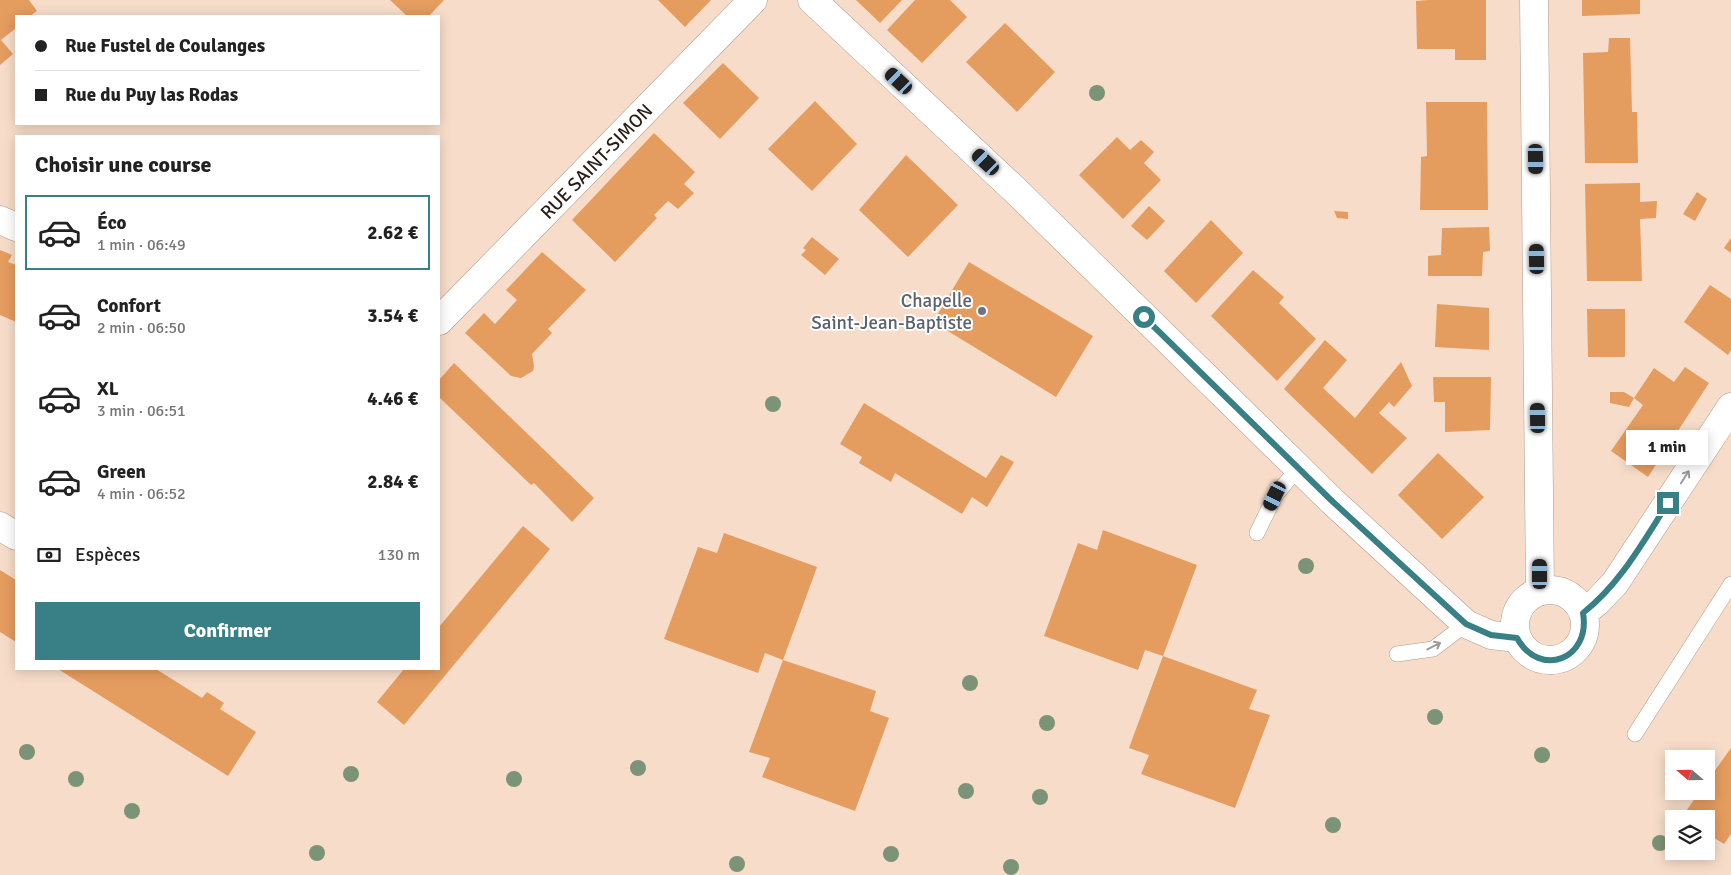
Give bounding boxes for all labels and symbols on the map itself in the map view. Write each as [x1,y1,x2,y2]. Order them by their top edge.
car [882,65,915,97]
street label: RUE SAINT-SIMON [536,99,658,224]
car [1528,144,1543,174]
car [969,146,1002,178]
car [1529,244,1544,274]
place label: Chapelle Saint-Jean-Baptiste [811,289,972,335]
marker: Chapelle Saint-Jean-Baptiste [976,305,988,317]
route start [1133,306,1155,328]
car [1530,403,1545,433]
callout: 1 min [1627,430,1709,466]
one-way arrow [1680,470,1690,484]
car [1261,479,1288,513]
route end [1657,492,1679,514]
car [1532,559,1547,589]
one-way arrow [1427,641,1442,651]
north arrow [1665,750,1715,800]

